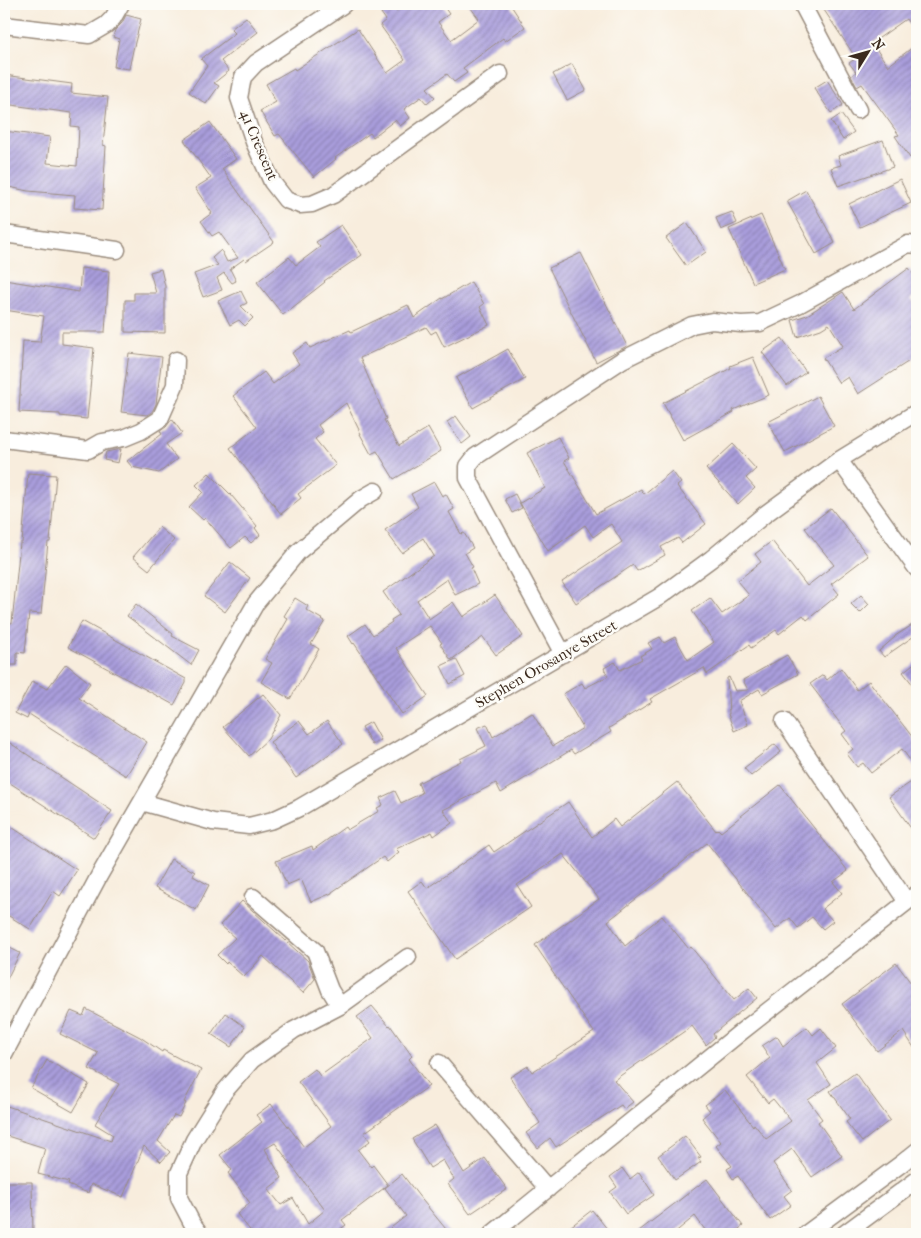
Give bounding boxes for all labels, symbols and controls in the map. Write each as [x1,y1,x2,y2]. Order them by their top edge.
north arrow [844,28,894,78]
text: N [868,35,888,54]
street label: 41 Crescent [236,107,282,183]
street label: Stephen Orosanye Street [472,616,621,712]

